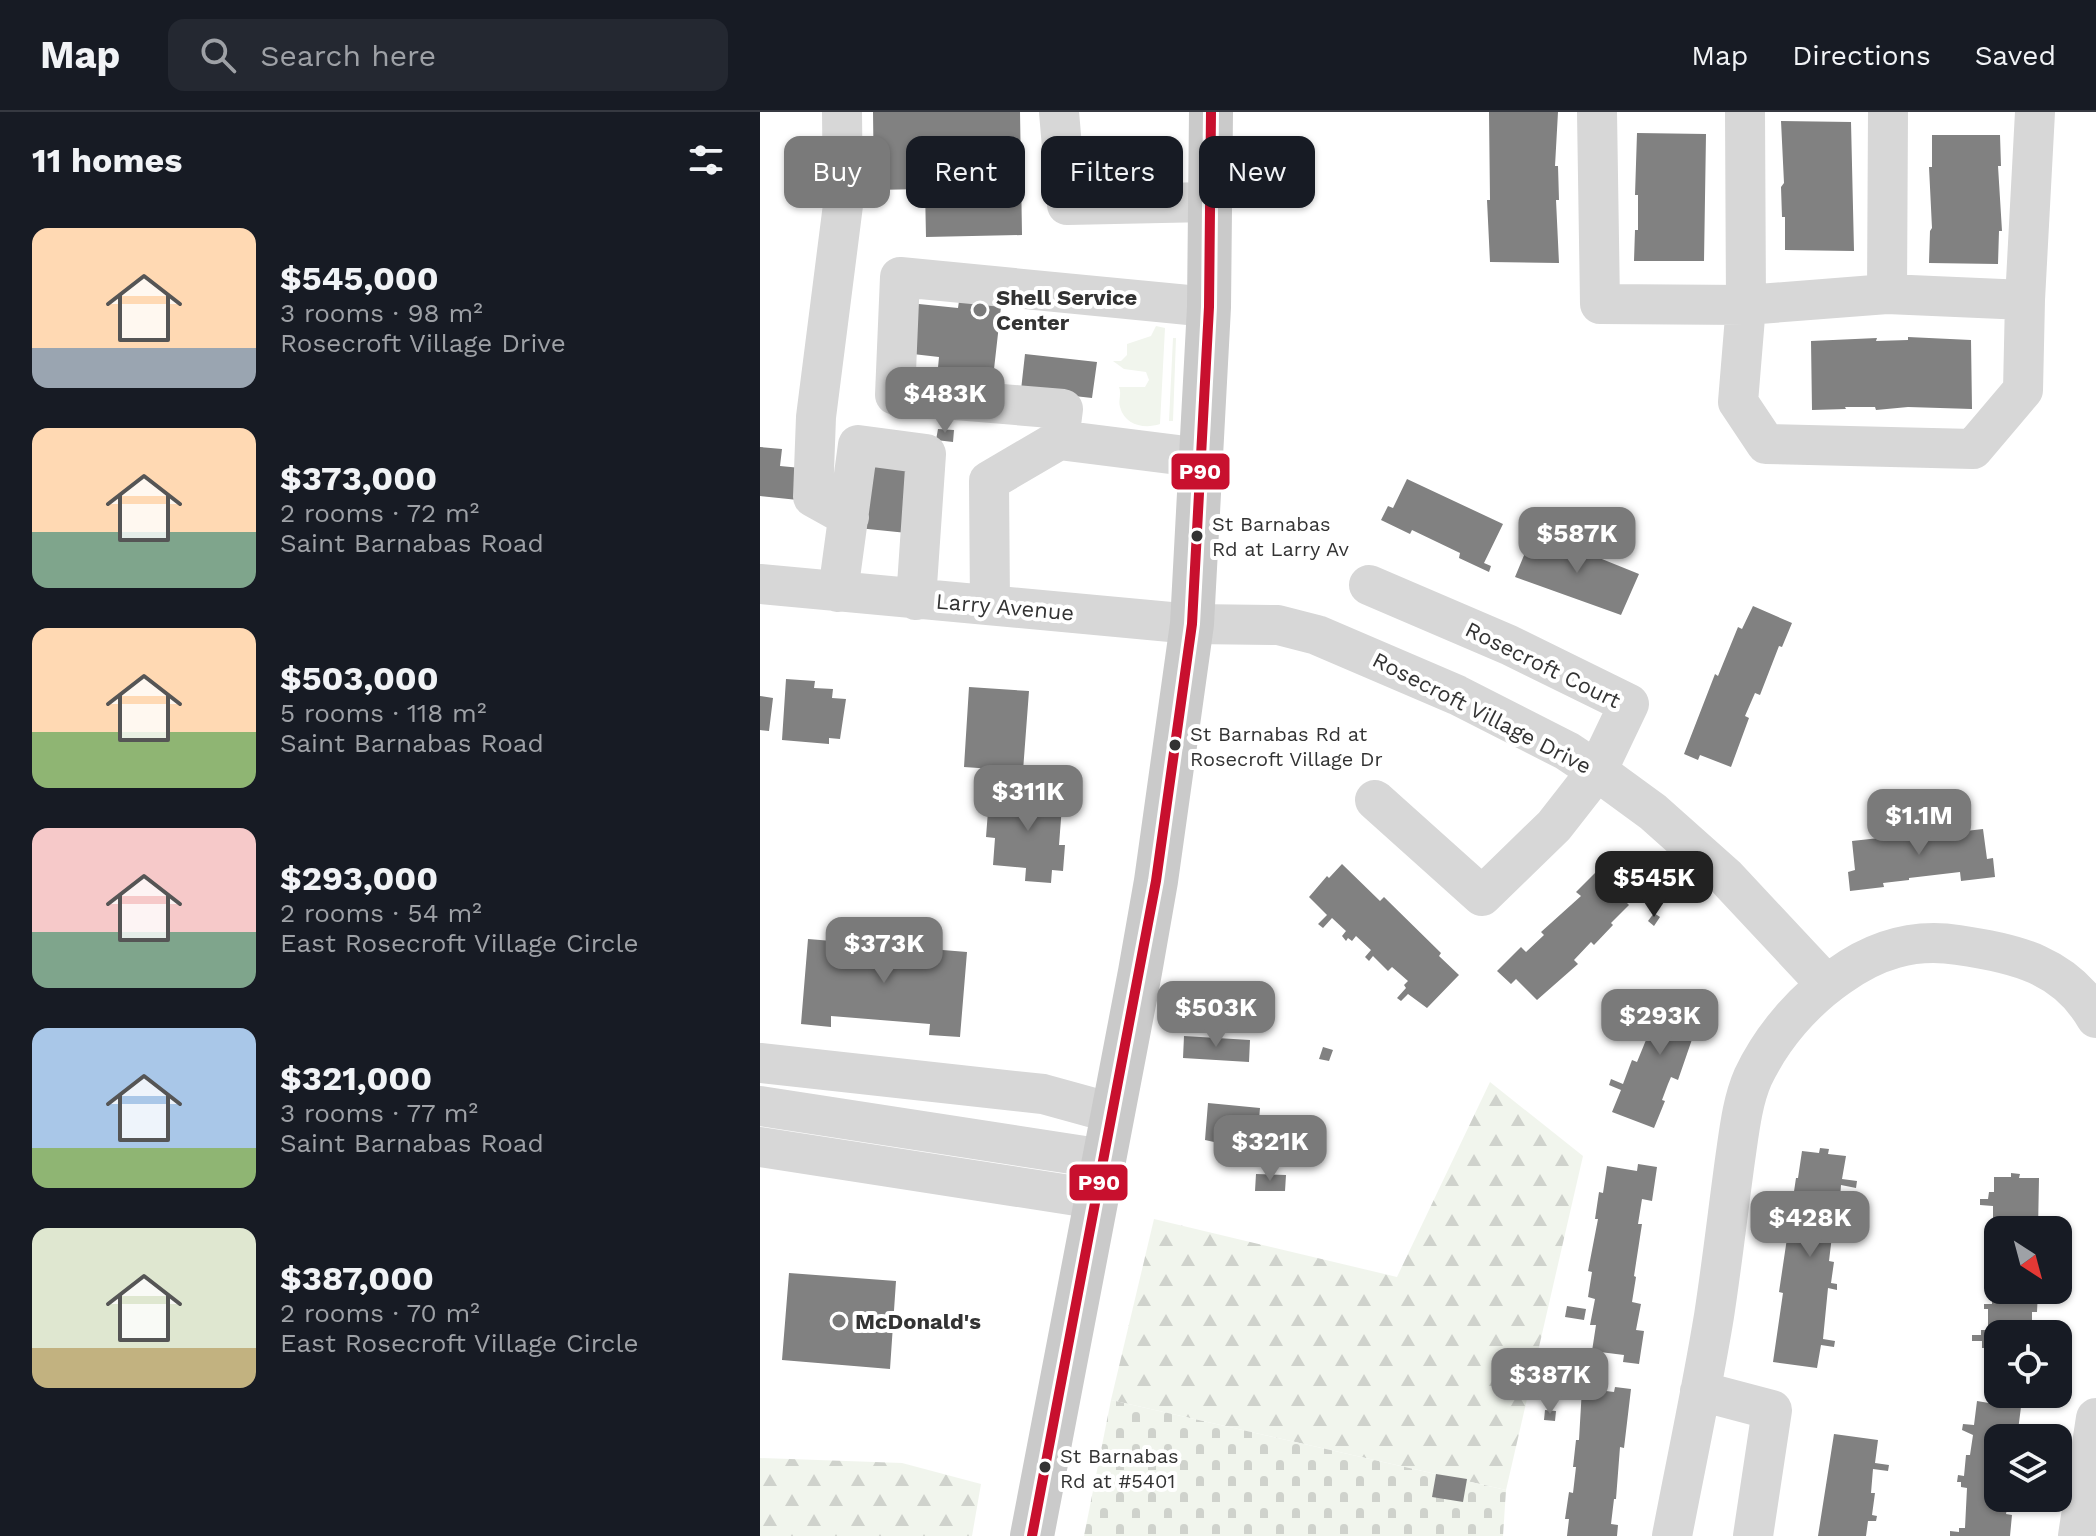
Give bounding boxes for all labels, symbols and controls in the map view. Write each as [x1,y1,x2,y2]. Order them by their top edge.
search box [168,19,728,91]
text: Map [40,33,120,77]
icon: search [196,33,240,77]
text: Search here [260,38,436,73]
text: Map [1691,39,1748,72]
text: Directions [1792,39,1931,72]
text: Saved [1975,39,2056,72]
chip: Buy [784,136,890,208]
chip: Rent [906,136,1025,208]
chip: Filters [1041,136,1183,208]
chip: New [1199,136,1315,208]
icon: filters [684,138,728,182]
text: 11 homes [32,140,182,180]
text: $545,000 [280,258,439,298]
icon: home [96,260,192,356]
place label: Shell Service Center [996,285,1137,335]
text: 3 rooms · 98 m² [280,298,483,328]
marker: Shell Service Center [971,301,989,319]
text: Rosecroft Village Drive [280,328,566,358]
pin: $483K [889,367,1001,435]
text: $483K [904,378,987,408]
line badge: P90 [1170,452,1231,491]
text: $373,000 [280,458,437,498]
text: P90 [1179,459,1221,484]
icon: home [96,460,192,556]
text: 2 rooms · 72 m² [280,498,479,528]
pin: $587K [1521,507,1633,575]
place label: St Barnabas Rd at Larry Av [1212,512,1349,561]
text: $587K [1536,518,1618,548]
text: Saint Barnabas Road [280,528,544,558]
marker: St Barnabas Rd at Larry Av [1189,528,1205,544]
street label: Larry Avenue [935,588,1075,626]
street label: Rosecroft Court [1461,617,1625,713]
street label: Rosecroft Village Drive [1369,647,1595,779]
text: $503,000 [280,658,439,698]
icon: home [96,660,192,756]
text: 5 rooms · 118 m² [280,698,486,728]
place label: St Barnabas Rd at Rosecroft Village Dr [1190,722,1383,771]
text: Saint Barnabas Road [280,728,544,758]
marker: St Barnabas Rd at Rosecroft Village Dr [1167,737,1183,753]
pin: $311K [972,765,1084,833]
text: $311K [992,776,1064,806]
pin: $1.1M [1863,789,1975,857]
text: $1.1M [1885,800,1953,830]
pin: $545K [1598,851,1710,919]
text: $293,000 [280,858,438,898]
icon: home [96,860,192,956]
text: $545K [1613,862,1695,892]
text: 2 rooms · 54 m² [280,898,482,928]
pin: $373K [828,917,940,985]
text: East Rosecroft Village Circle [280,928,638,958]
text: $373K [844,928,924,958]
pin: $503K [1160,981,1272,1049]
pin: $293K [1604,989,1716,1057]
text: $503K [1175,992,1257,1022]
text: $293K [1619,1000,1701,1030]
text: $321,000 [280,1058,432,1098]
icon: home [96,1060,192,1156]
text: 3 rooms · 77 m² [280,1098,478,1128]
pin: $321K [1214,1115,1326,1183]
text: $321K [1232,1126,1308,1156]
text: Saint Barnabas Road [280,1128,544,1158]
line badge: P90 [1068,1163,1129,1202]
text: P90 [1078,1170,1120,1195]
pin: $428K [1754,1191,1866,1259]
text: $428K [1769,1202,1851,1232]
north arrow [1984,1216,2072,1304]
map controls [1984,1216,2072,1512]
text: $387,000 [280,1258,434,1298]
icon: home [96,1260,192,1356]
text: 2 rooms · 70 m² [280,1298,480,1328]
place label: McDonald's [855,1309,981,1334]
marker: McDonald's [830,1312,848,1330]
button: locate [1984,1320,2072,1408]
text: East Rosecroft Village Circle [280,1328,638,1358]
pin: $387K [1494,1348,1606,1416]
text: $387K [1509,1359,1591,1389]
button: layers [1984,1424,2072,1512]
place label: St Barnabas Rd at #5401 [1060,1444,1179,1493]
marker: St Barnabas Rd at #5401 [1037,1459,1053,1475]

